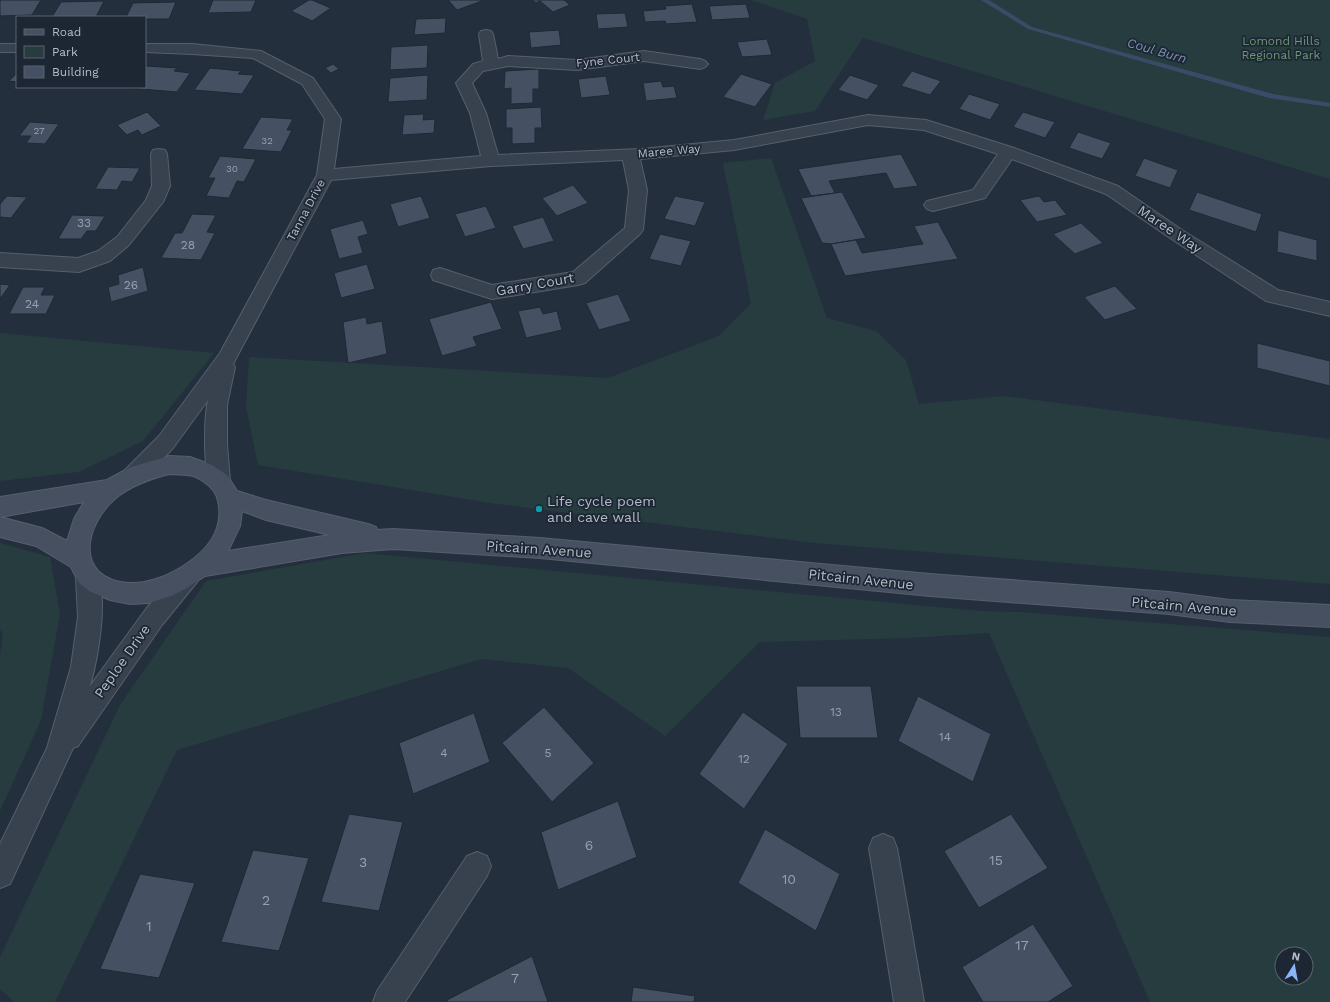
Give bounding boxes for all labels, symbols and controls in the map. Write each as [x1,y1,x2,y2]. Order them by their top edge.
legend [16,16,146,88]
text: Road [52,25,81,39]
park label: Lomond Hills Regional Park [1242,34,1321,62]
water label: Coul Burn [1125,35,1188,66]
text: Park [52,45,78,59]
street label: Fyne Court [575,50,641,70]
text: Building [52,65,99,79]
house number: 27 [33,125,45,136]
house number: 32 [261,135,273,146]
street label: Maree Way [637,141,702,161]
house number: 30 [226,163,238,174]
street label: Tanna Drive [284,177,328,243]
street label: Maree Way [1135,202,1206,257]
house number: 33 [77,216,91,230]
house number: 28 [181,238,195,252]
street label: Garry Court [495,269,575,299]
house number: 26 [124,278,138,292]
house number: 24 [25,297,39,311]
place label: Life cycle poem and cave wall [547,493,656,525]
marker: Life cycle poem and cave wall [534,504,544,514]
street label: Pitcairn Avenue [486,537,592,561]
street label: Pitcairn Avenue [808,566,914,592]
street label: Pitcairn Avenue [1131,593,1237,619]
street label: Peploe Drive [91,621,153,701]
house number: 13 [830,705,842,719]
house number: 14 [939,730,951,744]
house number: 4 [440,746,448,760]
house number: 5 [545,746,552,760]
house number: 12 [738,752,750,766]
house number: 6 [585,837,593,853]
house number: 15 [989,852,1003,868]
house number: 3 [359,854,367,870]
house number: 10 [782,871,796,887]
house number: 2 [262,892,270,908]
house number: 1 [146,918,152,934]
house number: 17 [1015,937,1029,953]
north arrow [1274,946,1314,986]
text: N [1291,950,1301,964]
house number: 7 [511,970,519,986]

